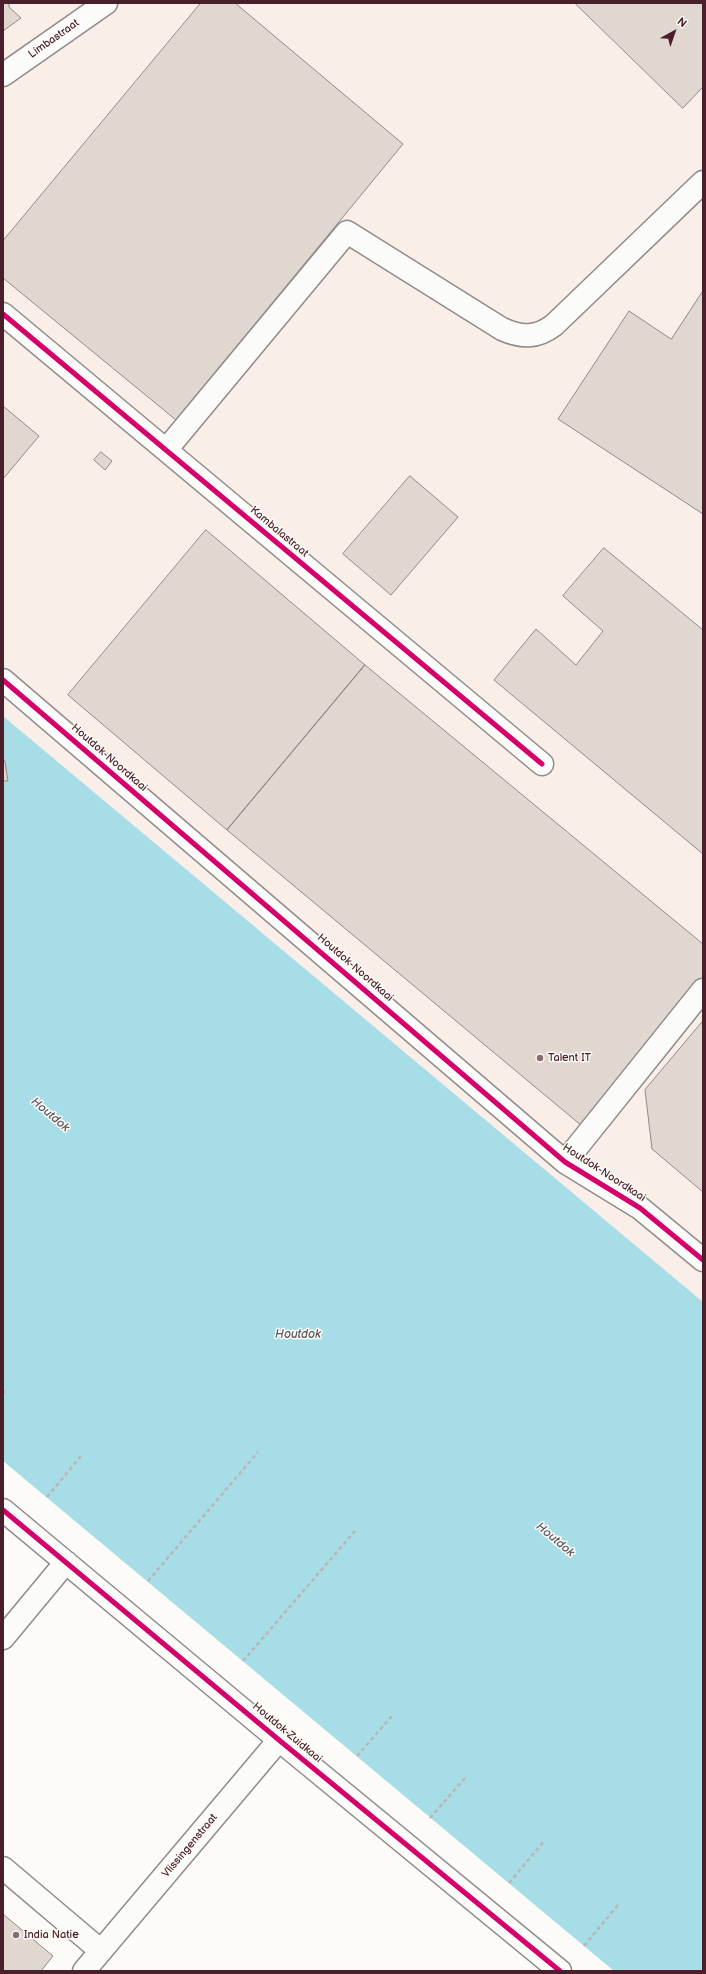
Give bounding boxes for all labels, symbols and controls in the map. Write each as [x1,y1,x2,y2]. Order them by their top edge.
north arrow [654,12,694,52]
text: N [675,15,689,30]
street label: Limbastraat [26,17,82,61]
street label: Kambalastraat [247,504,311,560]
street label: Houtdok-Noordkaai [68,721,150,795]
street label: Houtdok-Noordkaai [314,931,396,1005]
place label: Talent IT [548,1051,591,1065]
marker: Talent IT [535,1053,545,1063]
water label: Houtdok [28,1095,72,1135]
street label: Houtdok-Noordkaai [560,1141,648,1205]
water label: Houtdok [275,1328,321,1342]
water label: Houtdok [533,1520,577,1560]
street label: Houtdok-Zuidkaai [250,1700,324,1766]
street label: Vlissingenstraat [160,1812,220,1880]
place label: India Natie [24,1928,79,1942]
marker: India Natie [11,1930,21,1940]

